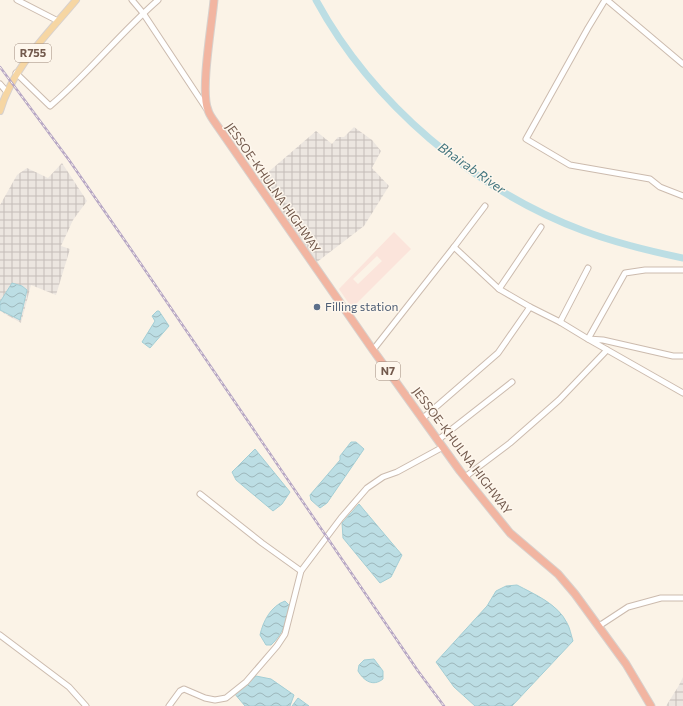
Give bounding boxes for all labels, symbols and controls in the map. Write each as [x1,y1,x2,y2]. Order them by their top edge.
road number: R755 [15,44,51,62]
street label: JESSOE-KHULNA HIGHWAY [223,120,324,256]
water label: Bhairab River [435,139,509,198]
place label: Filling station [325,299,399,313]
marker: Filling station [312,302,322,312]
road number: N7 [376,362,400,380]
street label: JESSOE-KHULNA HIGHWAY [410,384,515,517]

